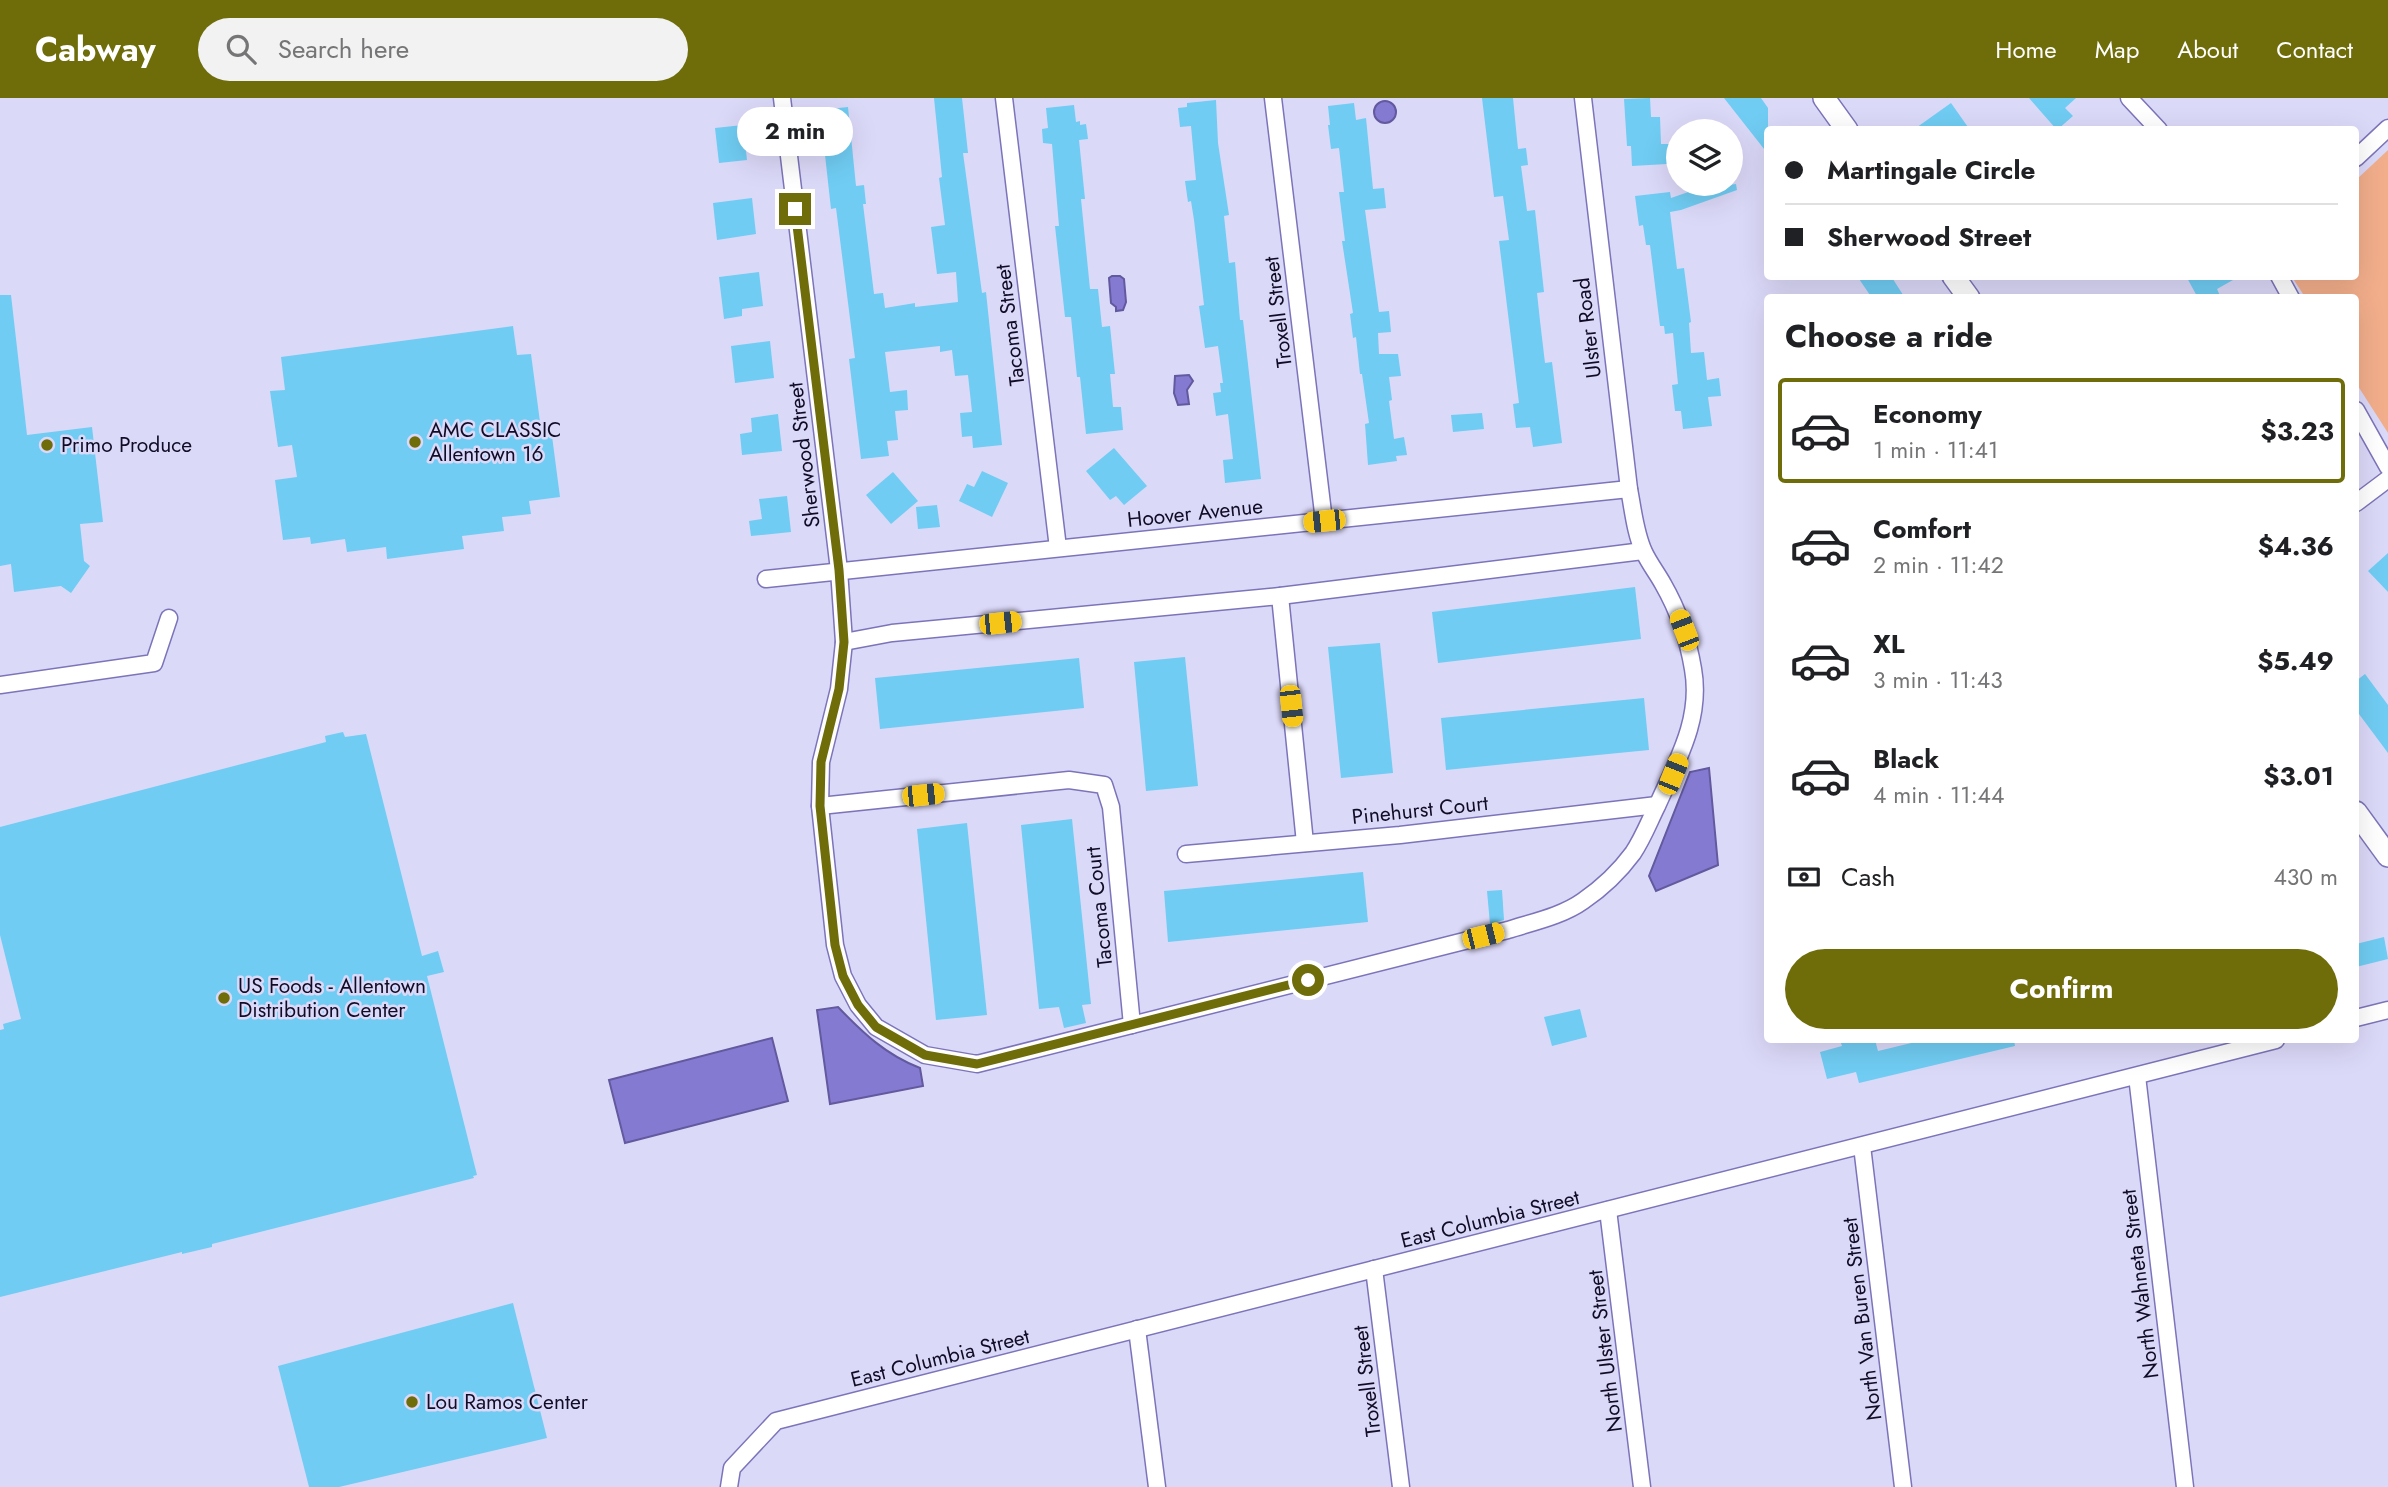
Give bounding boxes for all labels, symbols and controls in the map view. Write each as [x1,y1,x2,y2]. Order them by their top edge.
search box [198,18,688,81]
text: Cabway [35,26,156,73]
icon: search [222,30,260,68]
text: Search here [278,30,409,68]
text: Home [1995,32,2057,67]
text: Map [2095,32,2139,67]
text: About [2177,32,2238,67]
text: Contact [2276,32,2353,67]
callout: 2 min [737,108,853,156]
text: 2 min [765,114,825,148]
map controls [1666,119,1743,196]
button: layers [1666,119,1743,196]
text: Martingale Circle [1827,151,2035,189]
route end [779,193,811,225]
text: Sherwood Street [1827,218,2031,256]
street label: Troxell Street [1256,255,1300,369]
street label: Tacoma Street [988,263,1032,387]
street label: Ulster Road [1567,276,1609,380]
text: Choose a ride [1785,313,1993,359]
street label: Sherwood Street [780,380,828,530]
text: Economy [1873,395,1982,433]
icon: car [1789,399,1852,462]
text: $3.23 [2260,412,2334,450]
place label: AMC CLASSIC Allentown 16 [429,415,561,469]
place label: Primo Produce [61,430,192,460]
text: 1 min · 11:41 [1873,433,1998,467]
marker: AMC CLASSIC Allentown 16 [407,434,423,450]
marker: Primo Produce [39,437,55,453]
street label: Hoover Avenue [1126,491,1265,535]
car [1303,508,1346,534]
text: Comfort [1873,510,1971,548]
icon: car [1789,514,1852,577]
text: $4.36 [2258,527,2334,565]
text: 2 min · 11:42 [1873,548,2004,582]
car [1667,607,1702,653]
car [979,610,1022,636]
text: XL [1873,625,1905,663]
icon: car [1789,629,1852,692]
text: $5.49 [2257,642,2334,680]
text: 3 min · 11:43 [1873,663,2003,697]
car [1279,684,1304,728]
text: Black [1873,740,1939,778]
icon: car [1789,744,1852,807]
car [1656,751,1691,797]
text: $3.01 [2263,757,2334,795]
text: 4 min · 11:44 [1873,778,2004,812]
car [902,782,945,808]
street label: Pinehurst Court [1350,788,1490,832]
street label: Tacoma Court [1078,845,1120,969]
icon: cash [1785,858,1823,896]
text: Cash [1841,858,1895,896]
text: 430 m [2273,860,2338,894]
car [1461,921,1506,951]
button: Confirm [1785,949,2338,1029]
route start [1292,964,1324,996]
place label: US Foods - Allentown Distribution Center [238,971,426,1025]
marker: US Foods - Allentown Distribution Center [216,990,232,1006]
street label: East Columbia Street [1397,1182,1583,1256]
street label: North Wahneta Street [2114,1188,2166,1380]
street label: North Van Buren Street [1835,1216,1889,1422]
street label: North Ulster Street [1580,1268,1630,1434]
street label: East Columbia Street [847,1321,1033,1395]
street label: Troxell Street [1345,1324,1389,1438]
place label: Lou Ramos Center [426,1387,589,1417]
marker: Lou Ramos Center [404,1394,420,1410]

